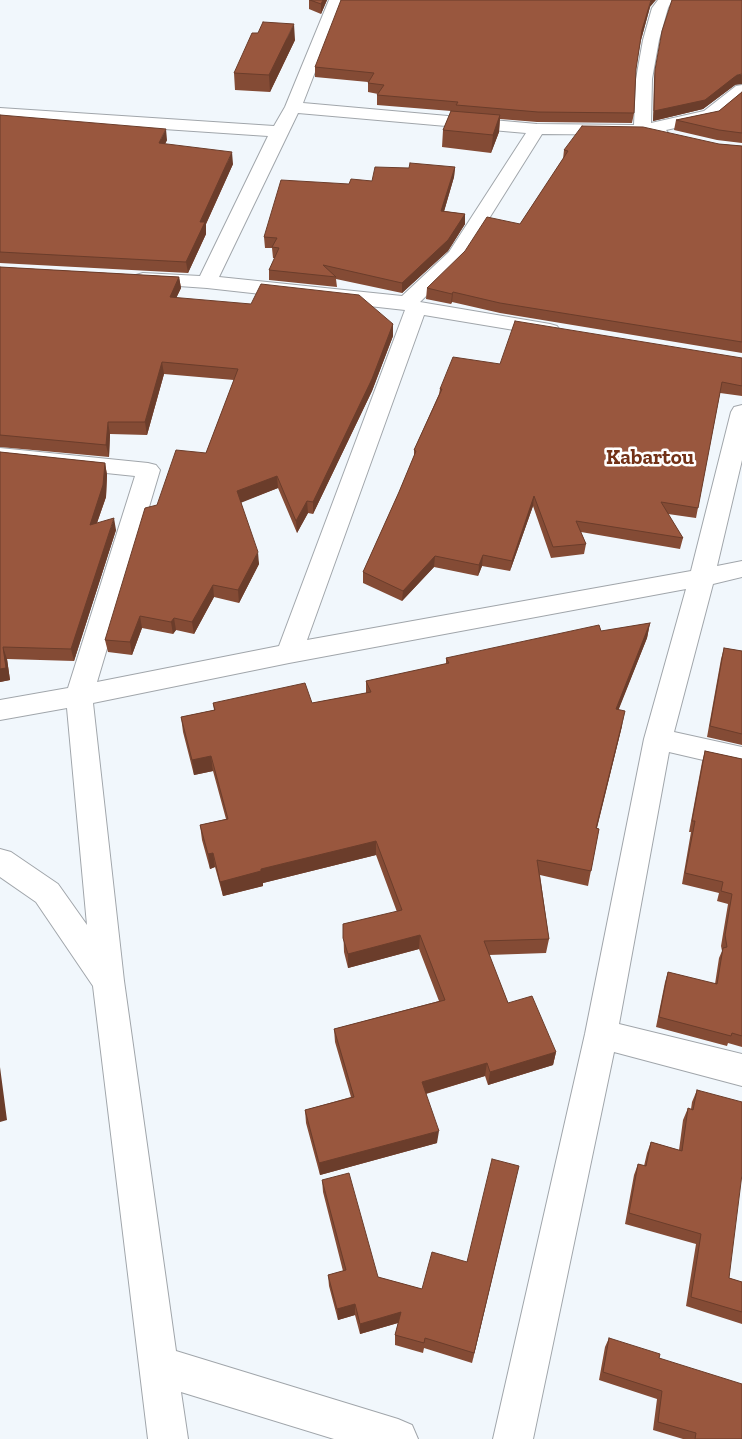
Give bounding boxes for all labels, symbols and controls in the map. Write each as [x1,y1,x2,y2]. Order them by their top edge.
district label: Kabartou [606,445,694,471]

